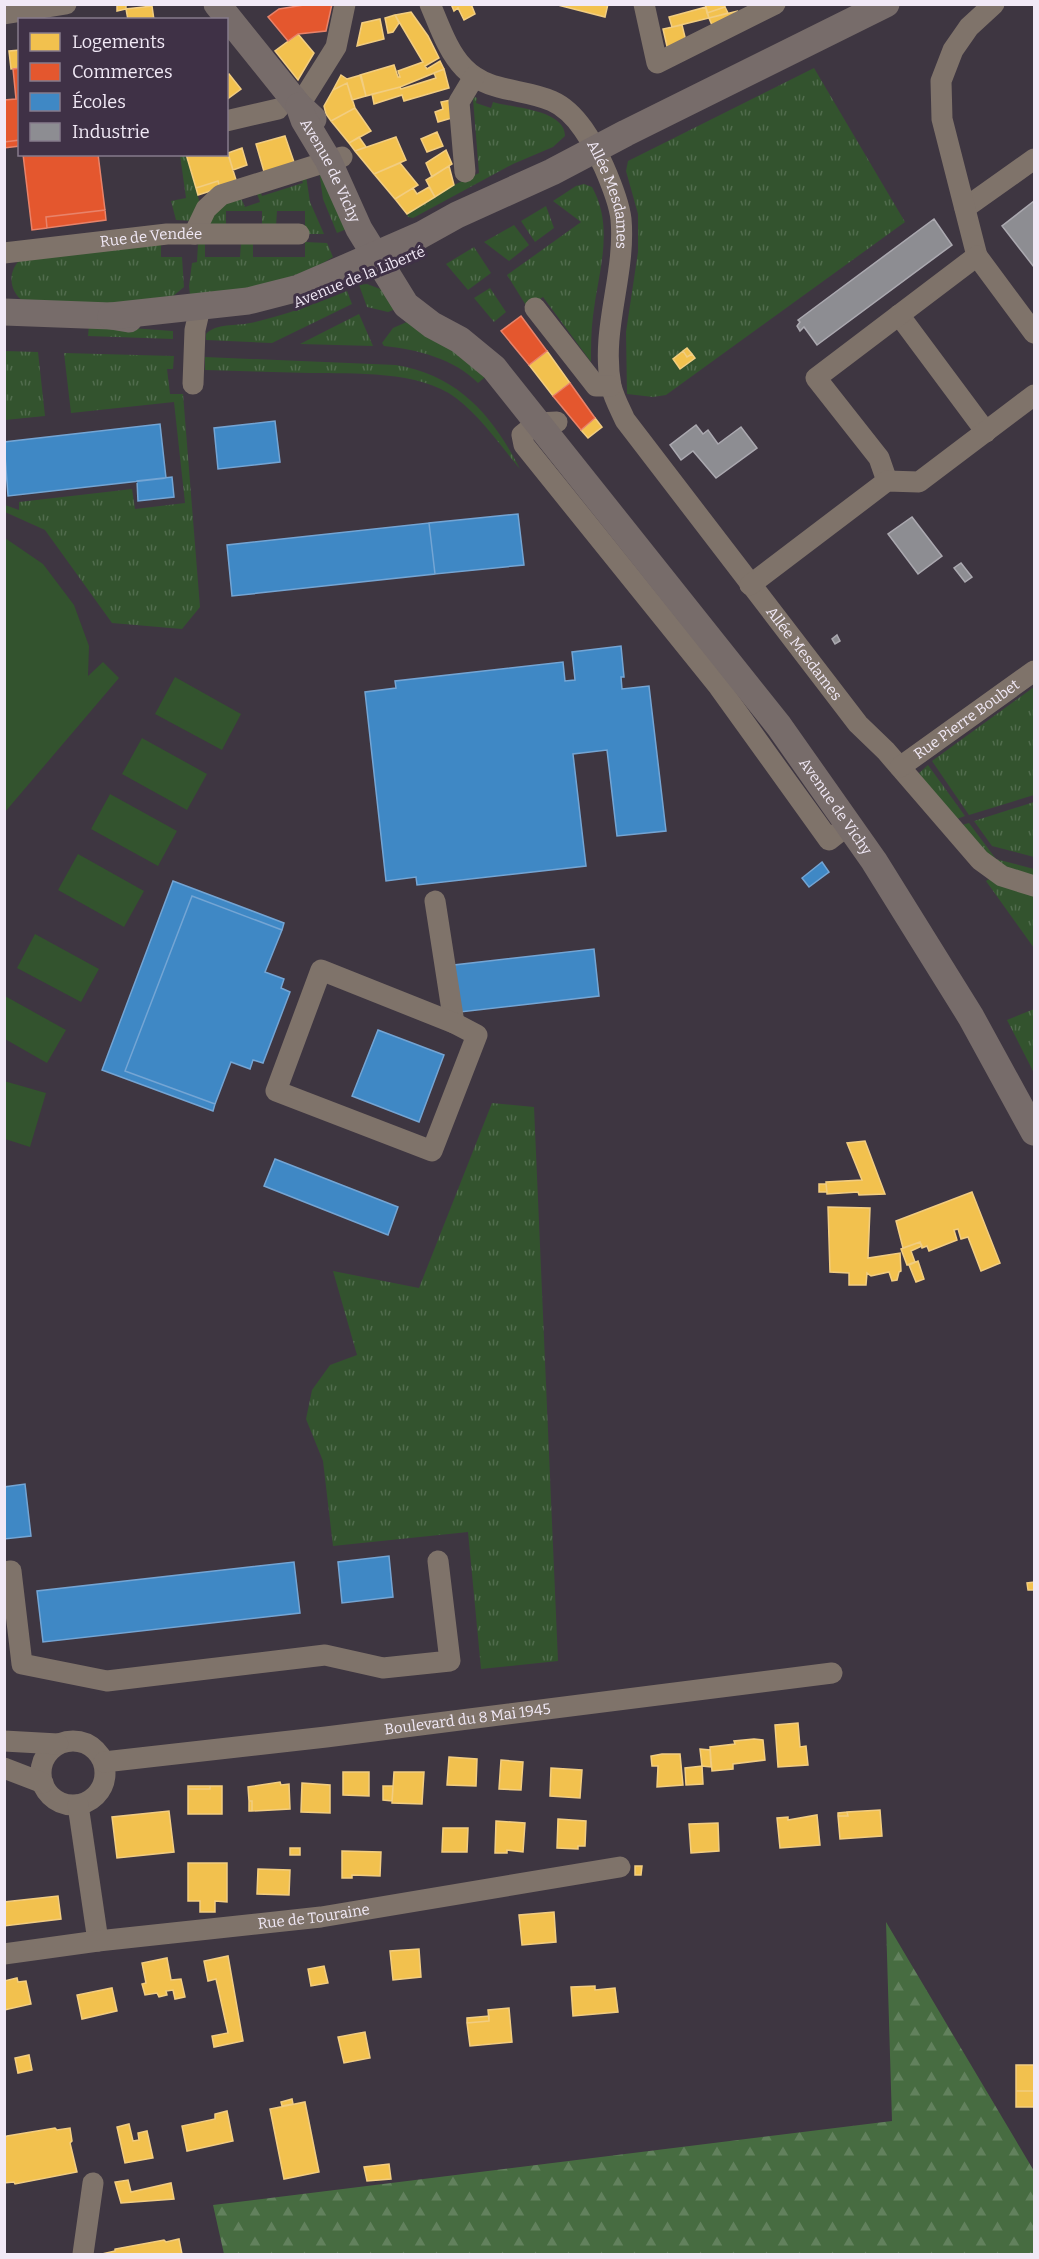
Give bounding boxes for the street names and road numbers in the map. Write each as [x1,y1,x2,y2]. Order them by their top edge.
street label: Avenue de Vichy [296,115,364,225]
street label: Allée Mesdames [583,137,631,250]
street label: Rue de Vendée [99,225,202,251]
street label: Avenue de la Liberté [290,242,428,312]
street label: Allée Mesdames [762,603,846,704]
street label: Rue Pierre Boubet [910,675,1023,763]
street label: Avenue de Vichy [795,754,876,858]
street label: Boulevard du 8 Mai 1945 [383,1700,552,1739]
street label: Rue de Touraine [257,1900,371,1933]

